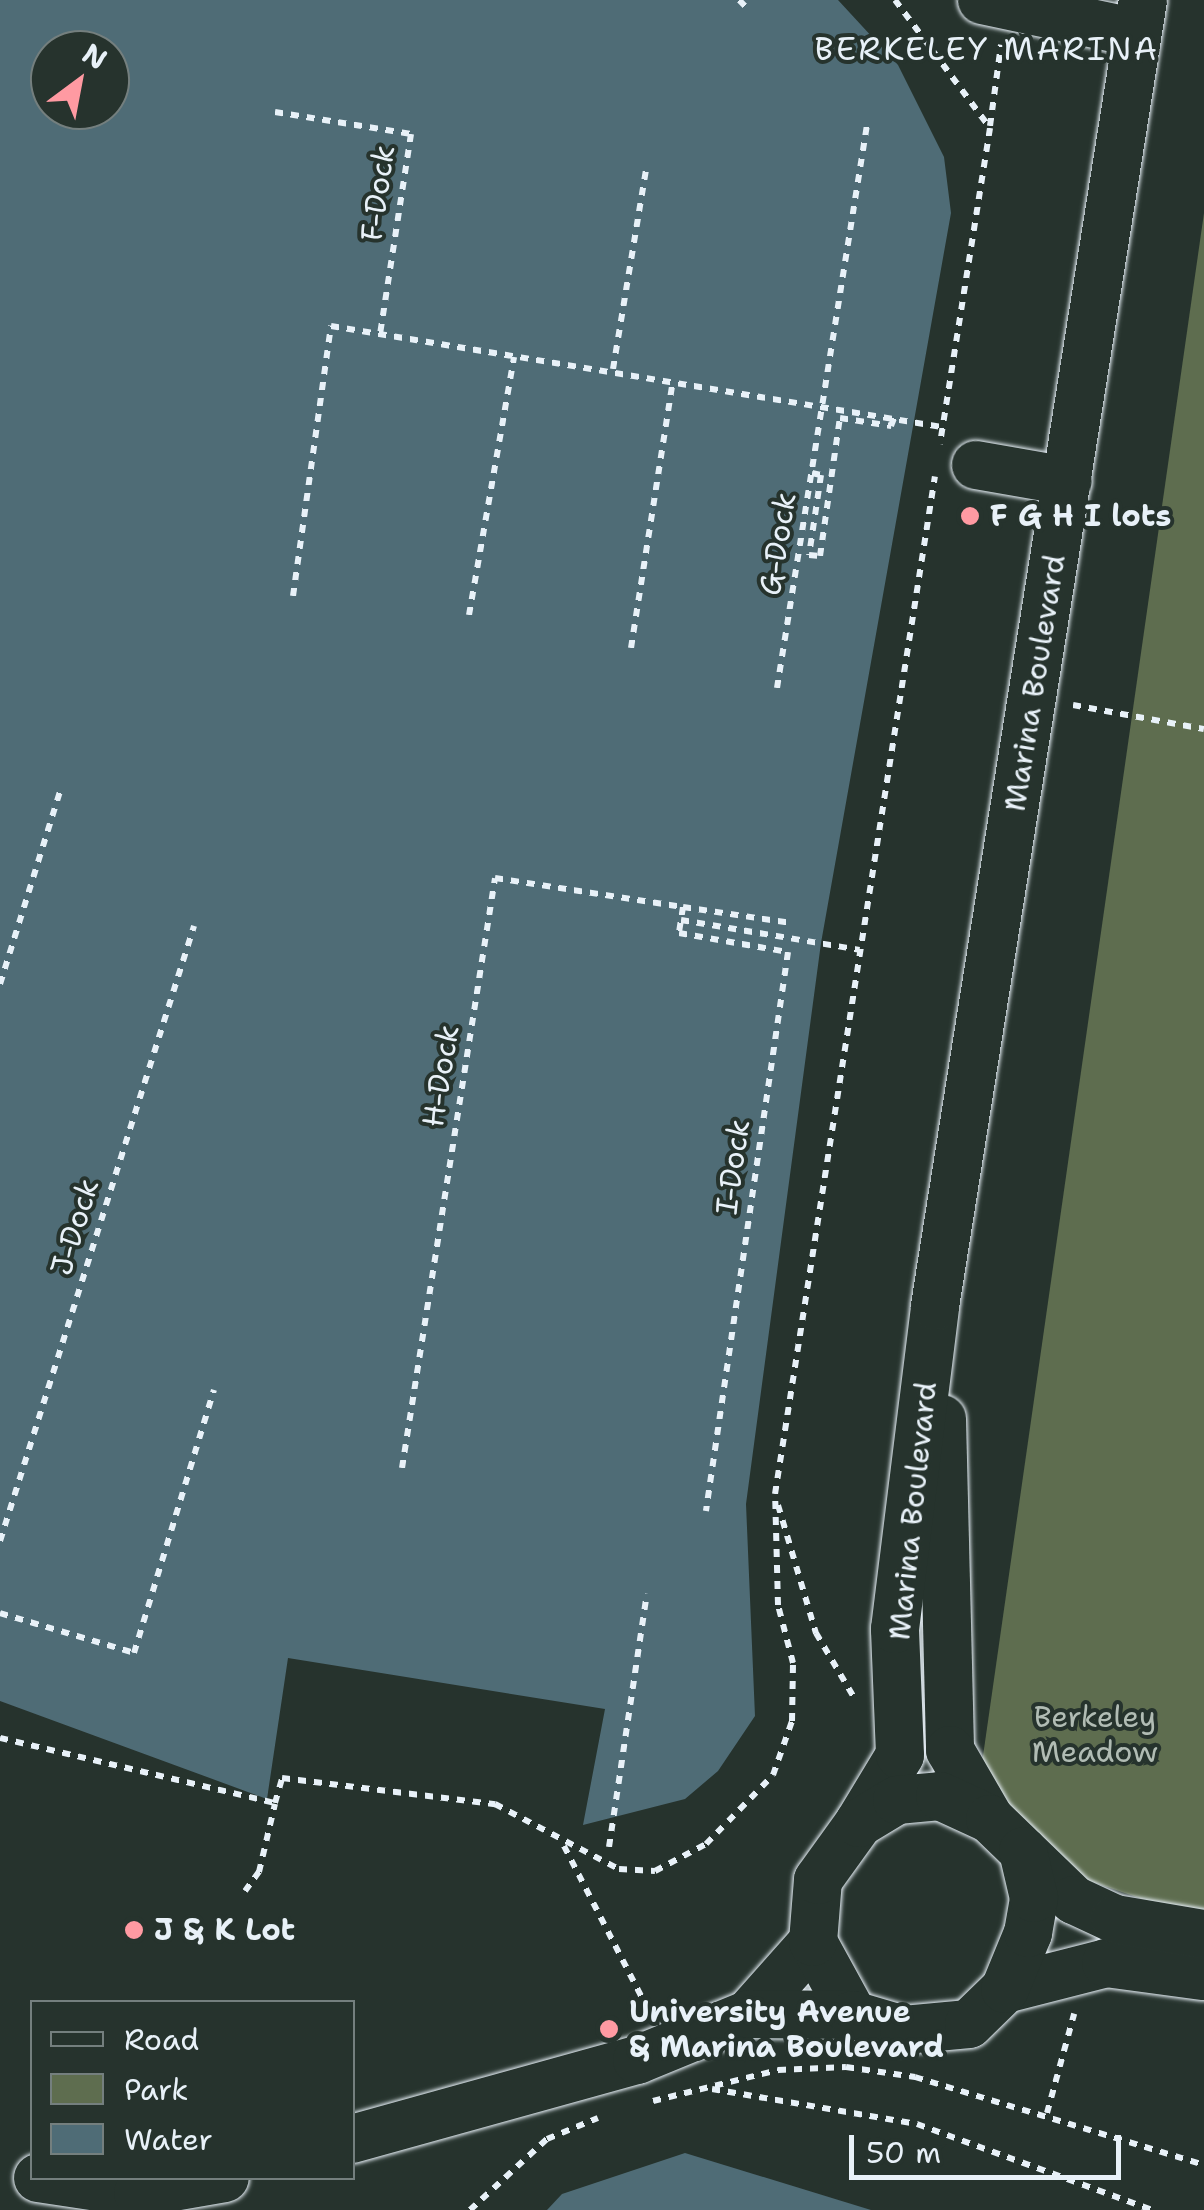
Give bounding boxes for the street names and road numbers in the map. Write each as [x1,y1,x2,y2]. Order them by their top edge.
street label: F-Dock [353,143,403,243]
street label: G-Dock [752,490,804,598]
street label: Marina Boulevard [997,552,1073,814]
street label: H-Dock [415,1022,467,1130]
street label: I-Dock [709,1117,757,1217]
street label: J-Dock [43,1174,107,1280]
street label: Marina Boulevard [882,1380,944,1642]

